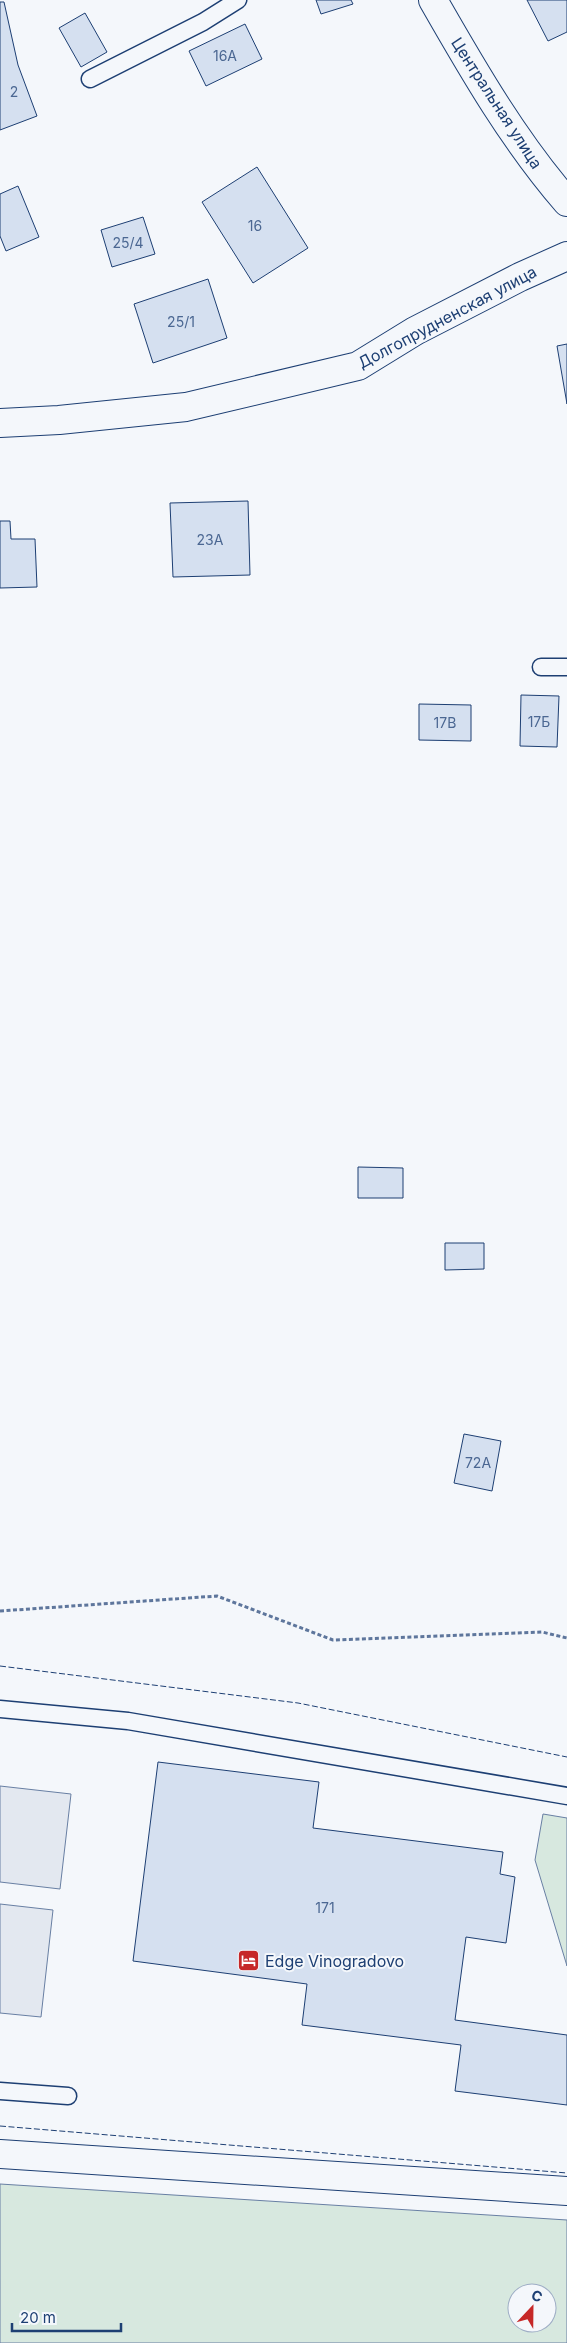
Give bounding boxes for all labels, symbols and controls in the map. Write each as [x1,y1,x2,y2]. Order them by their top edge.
street label: Центральная улица [447,34,547,172]
house number: 16А [213,47,237,64]
house number: 2 [10,83,18,100]
house number: 16 [248,217,262,234]
house number: 25/4 [112,234,144,251]
street label: Долгопрудненская улица [354,261,540,373]
house number: 25/1 [167,313,195,330]
house number: 23А [197,531,224,548]
house number: 17Б [528,713,550,730]
house number: 17В [434,714,456,731]
house number: 72А [465,1454,491,1471]
house number: 171 [315,1899,335,1916]
hotel icon: Edge Vinogradovo [237,1949,261,1973]
place label: Edge Vinogradovo [265,1951,404,1971]
north arrow [507,2283,557,2333]
text: С [529,2286,545,2305]
scale bar [12,2300,121,2332]
text: 20 m [20,2308,56,2327]

